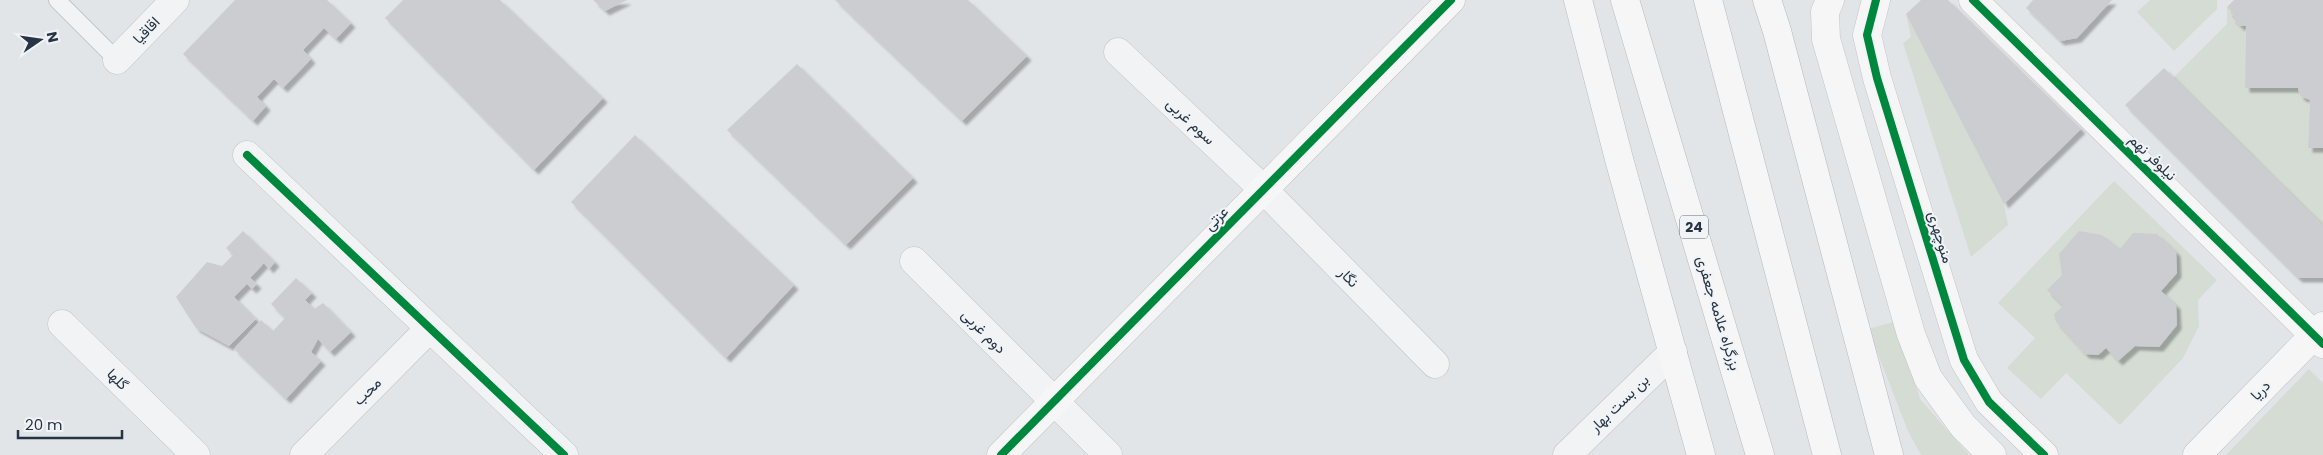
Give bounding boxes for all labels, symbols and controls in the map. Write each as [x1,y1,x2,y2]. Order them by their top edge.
street label: اقاقیا [128,12,164,48]
north arrow [15,15,65,65]
text: N [42,30,64,44]
street label: سوم غربی [1162,93,1220,149]
street label: نیلوفر نهم [2124,129,2182,185]
street label: عزتی [1199,201,1233,235]
street label: منوچهری [1923,208,1959,266]
road number: 24 [1680,216,1708,238]
street label: بزرگراه علامه جعفری [1692,253,1746,373]
street label: نگار [1333,261,1364,292]
street label: دوم غربی [957,304,1011,358]
street label: گلها [103,364,134,395]
street label: بن بست بهار [1584,369,1653,437]
street label: محب [348,372,386,410]
street label: دریا [2245,375,2275,405]
scale bar [18,408,121,440]
text: 20 m [25,414,63,435]

